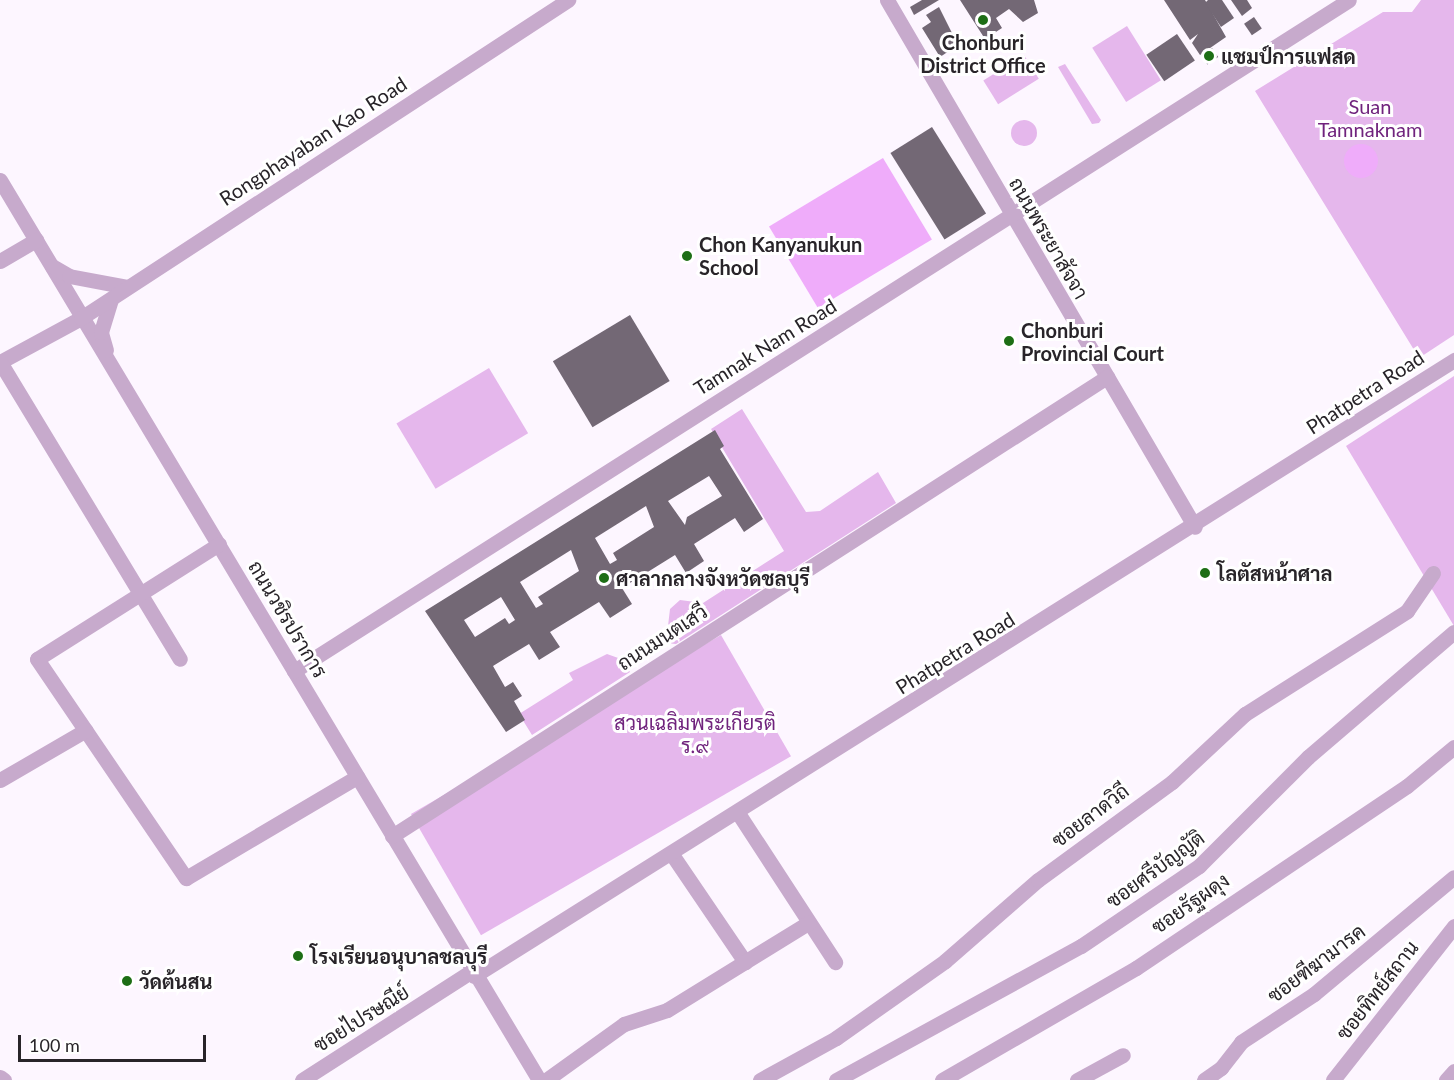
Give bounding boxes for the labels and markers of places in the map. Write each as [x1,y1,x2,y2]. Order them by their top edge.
marker: Chonburi District Office [976,13,990,27]
place label: Chonburi District Office [920,30,1046,77]
place label: แชมป์การแฟสด [1221,44,1356,68]
marker: แชมป์การแฟสด [1202,49,1216,63]
place label: Chon Kanyanukun School [699,232,862,279]
marker: Chon Kanyanukun School [680,249,694,263]
place label: Chonburi Provincial Court [1021,318,1164,365]
marker: Chonburi Provincial Court [1002,334,1016,348]
place label: โลตัสหน้าศาล [1217,561,1333,585]
place label: ศาลากลางจังหวัดชลบุรี [616,566,810,590]
marker: โลตัสหน้าศาล [1198,566,1212,580]
marker: ศาลากลางจังหวัดชลบุรี [597,571,611,585]
place label: โรงเรียนอนุบาลชลบุรี [310,944,487,968]
marker: โรงเรียนอนุบาลชลบุรี [291,949,305,963]
place label: วัดต้นสน [139,969,213,993]
marker: วัดต้นสน [120,974,134,988]

